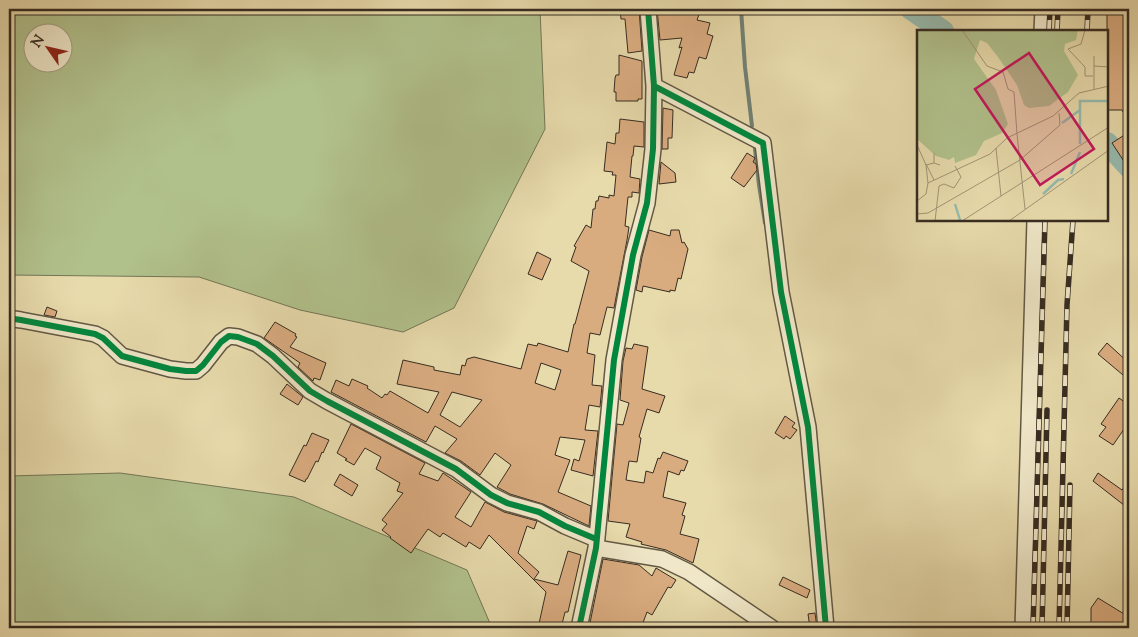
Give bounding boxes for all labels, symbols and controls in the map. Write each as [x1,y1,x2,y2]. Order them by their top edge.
north arrow [22,22,72,72]
inset map [917,30,1108,221]
text: N [27,32,50,52]

